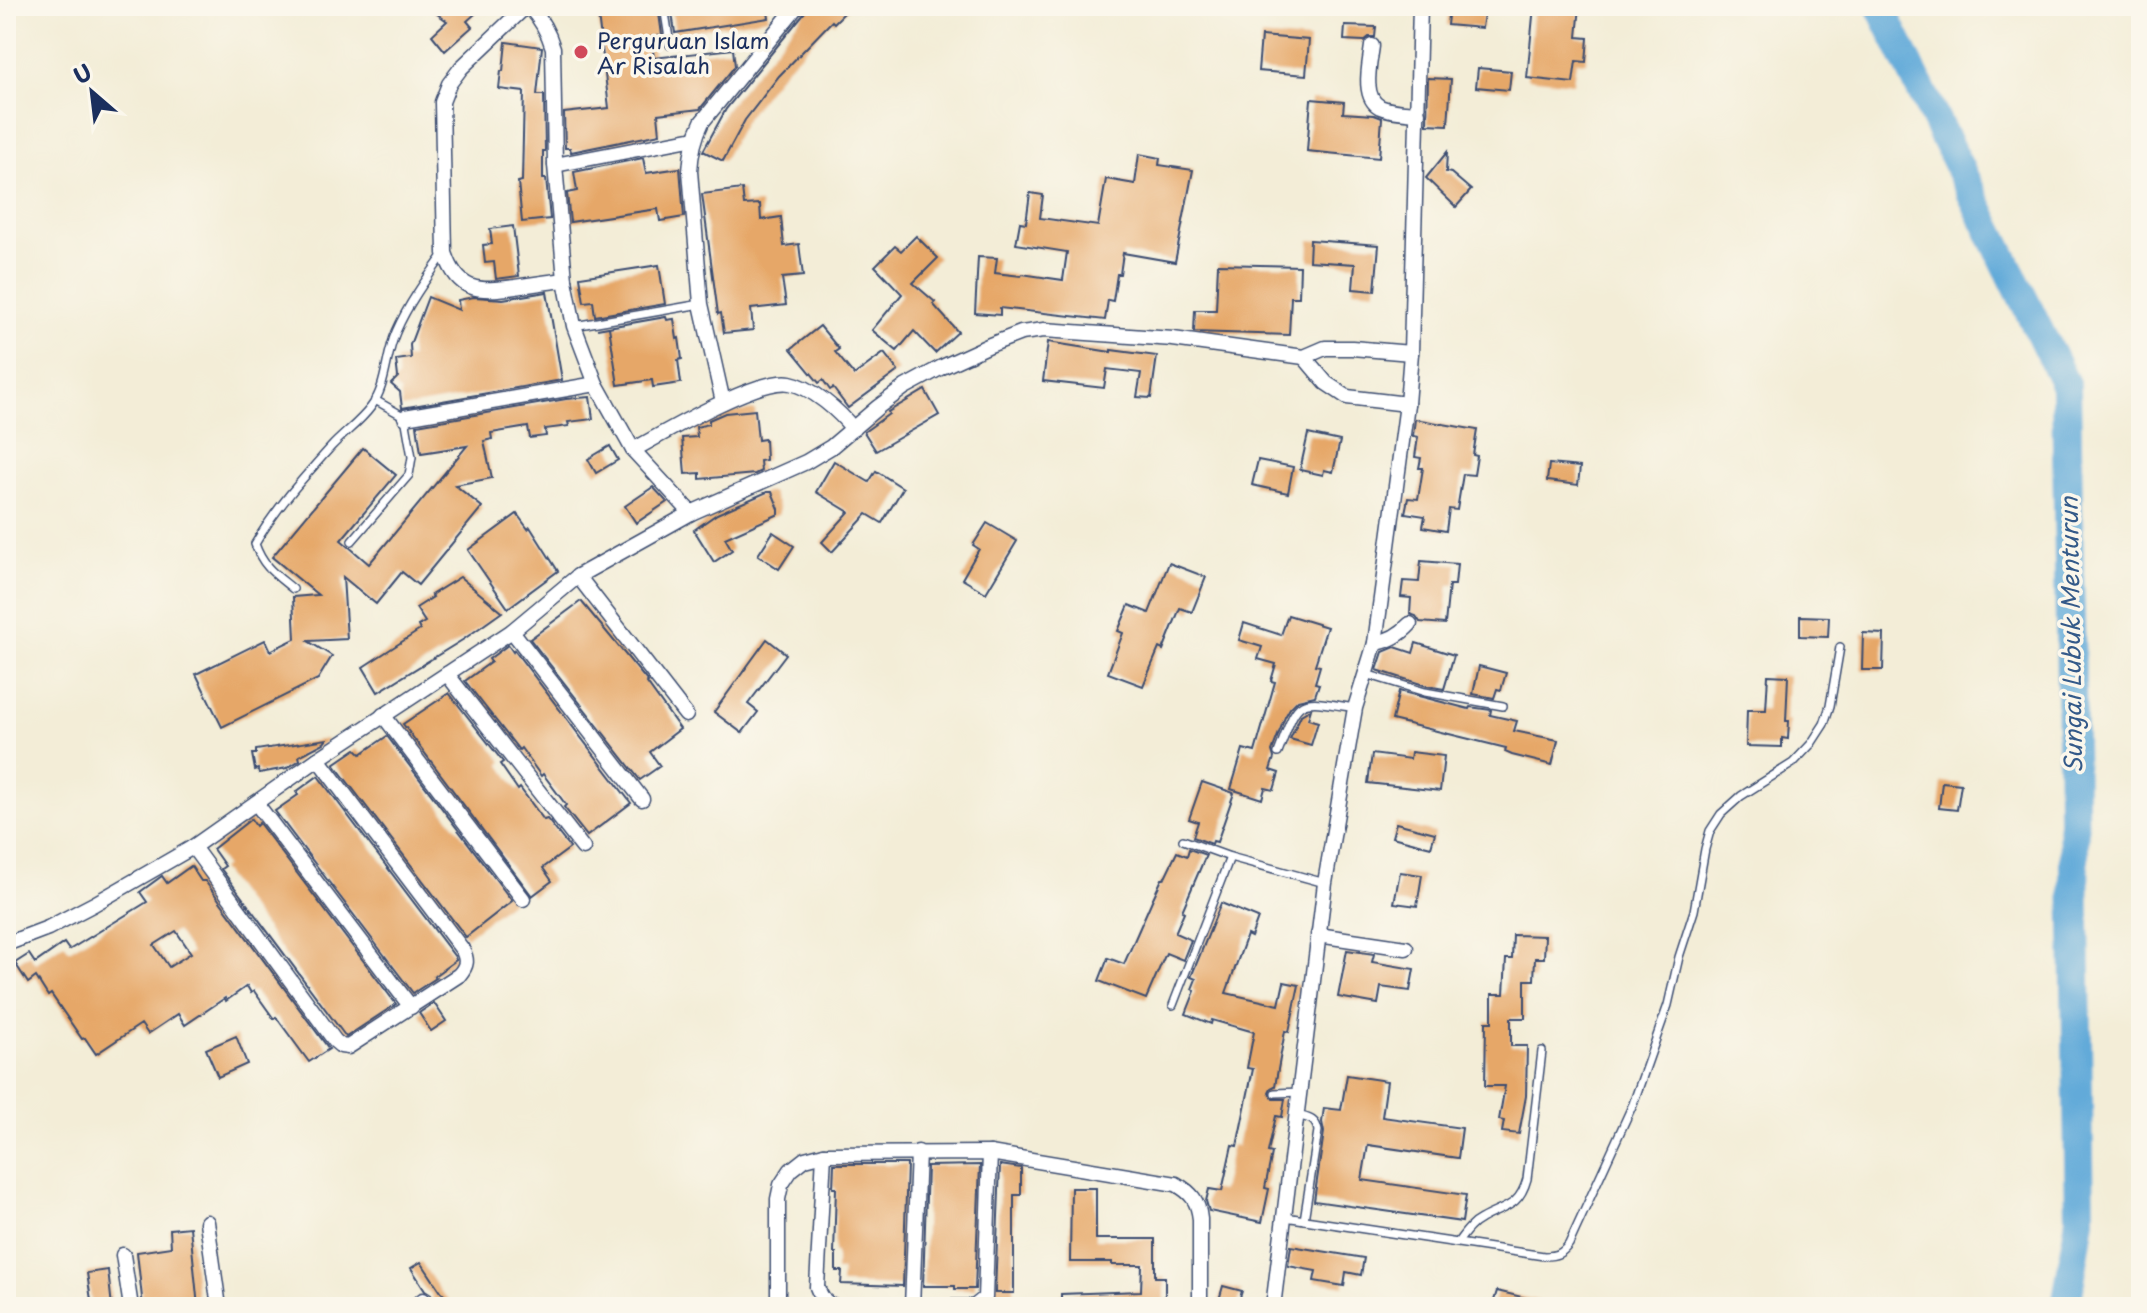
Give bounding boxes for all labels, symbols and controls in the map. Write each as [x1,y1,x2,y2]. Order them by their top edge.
place label: Perguruan Islam Ar Risalah [597,23,770,81]
marker: Perguruan Islam Ar Risalah [572,43,590,61]
north arrow [52,52,132,132]
text: U [67,55,97,92]
water label: Sungai Lubuk Menturun [2050,495,2090,774]

